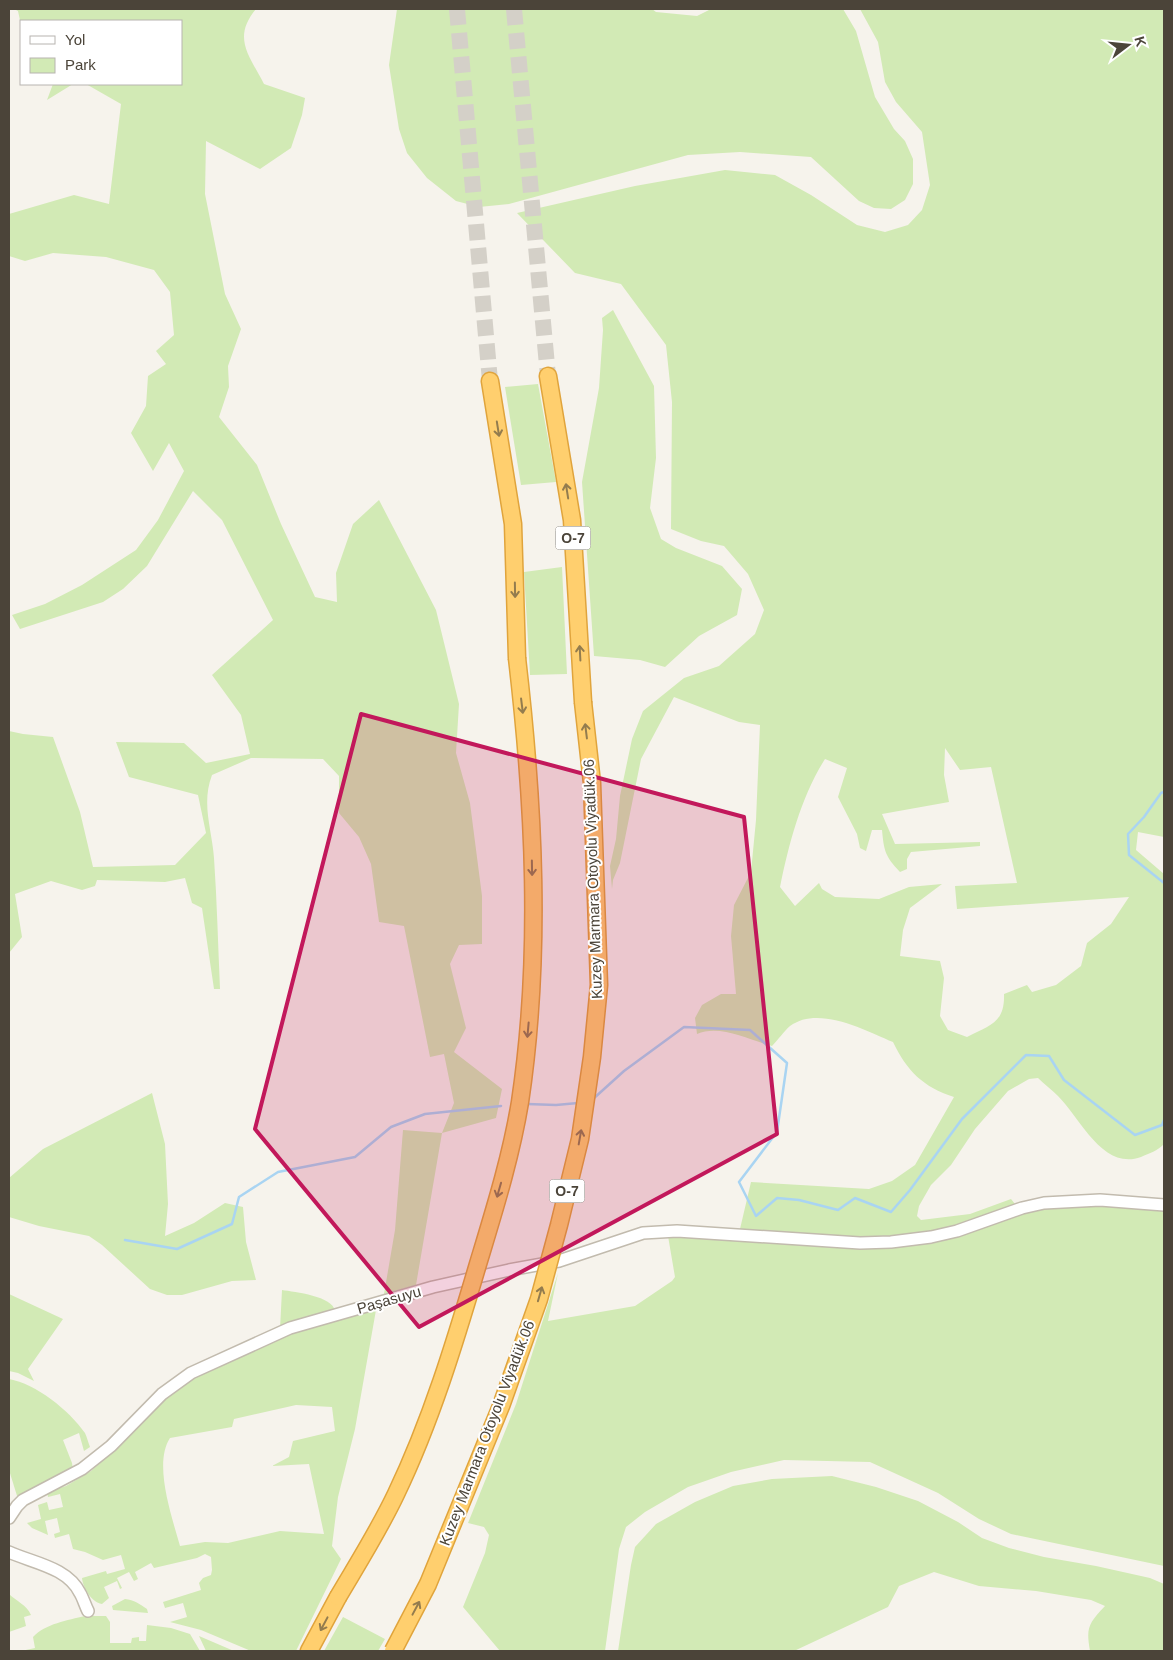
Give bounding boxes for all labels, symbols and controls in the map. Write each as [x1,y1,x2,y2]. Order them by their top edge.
legend [20,20,182,85]
north arrow [1103,20,1153,70]
text: Yol [65,31,85,48]
text: K [1131,34,1150,48]
text: Park [65,56,96,73]
one-way arrow [494,421,504,437]
one-way arrow [562,484,572,500]
road number: O-7 [556,526,590,550]
one-way arrow [510,582,520,598]
one-way arrow [575,646,584,662]
one-way arrow [517,698,527,714]
one-way arrow [581,723,591,739]
street label: Kuzey Marmara Otoyolu Viyadük.06 [580,759,605,999]
one-way arrow [527,860,537,876]
one-way arrow [523,1022,533,1038]
one-way arrow [575,1129,585,1145]
road number: O-7 [550,1180,584,1202]
one-way arrow [494,1182,504,1198]
street label: Paşasuyu [355,1282,423,1317]
one-way arrow [535,1287,545,1303]
street label: Kuzey Marmara Otoyolu Viyadük.06 [436,1318,537,1548]
one-way arrow [411,1600,421,1615]
one-way arrow [319,1616,328,1631]

